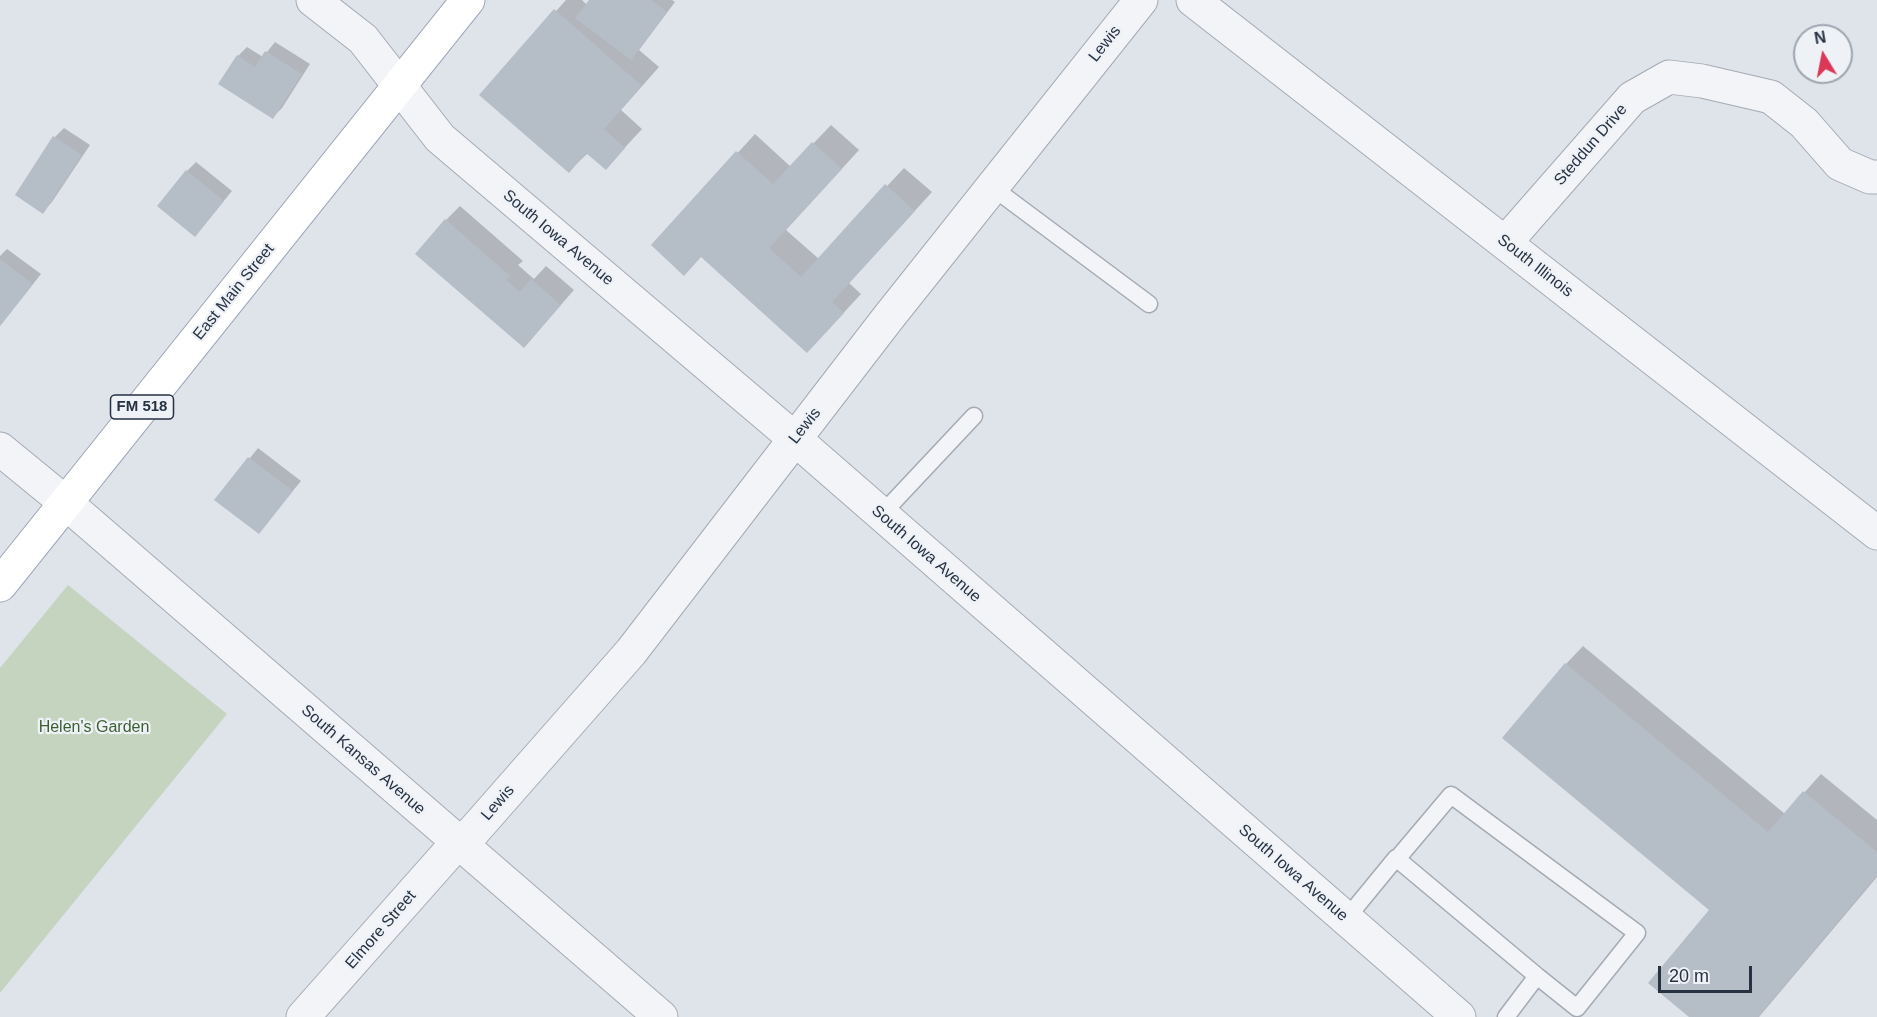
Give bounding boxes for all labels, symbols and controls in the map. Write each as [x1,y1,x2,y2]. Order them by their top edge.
street label: Lewis [1085,22,1125,66]
north arrow [1793,24,1853,84]
text: N [1813,28,1827,47]
street label: Steddun Drive [1550,100,1632,190]
street label: South Iowa Avenue [499,186,617,290]
street label: South Illinois [1493,231,1577,301]
street label: East Main Street [189,240,279,344]
road number: FM 518 [110,395,174,419]
street label: Lewis [785,404,825,448]
street label: South Iowa Avenue [867,501,985,607]
street label: South Kansas Avenue [297,701,429,819]
park label: Helen's Garden [39,718,149,738]
street label: Lewis [477,781,519,825]
street label: South Iowa Avenue [1234,820,1352,926]
street label: Elmore Street [342,887,420,973]
scale bar [1661,954,1756,992]
text: 20 m [1669,966,1709,986]

